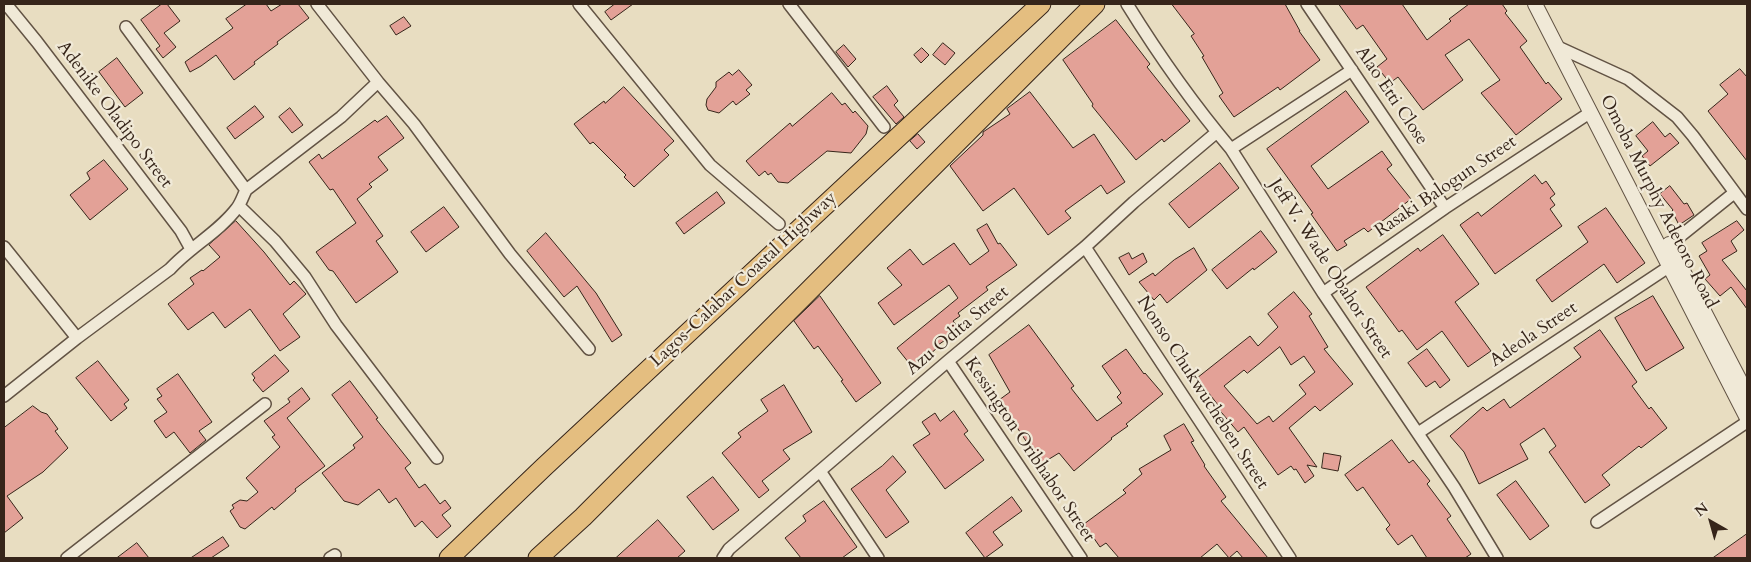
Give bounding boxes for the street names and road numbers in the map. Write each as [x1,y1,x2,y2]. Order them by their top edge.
street label: Adenike Oladipo Street [52,37,176,193]
street label: Alao Etti Close [1350,43,1432,149]
street label: Omoba Murphy Adetoro Road [1595,92,1721,312]
street label: Rasaki Balogun Street [1371,132,1521,242]
street label: Jeff V. Wade Obahor Street [1264,175,1396,363]
street label: Lagos-Calabar Coastal Highway [646,188,842,372]
street label: Azu Odita Street [902,282,1014,380]
street label: Nonso Chukwucheben Street [1131,292,1273,494]
street label: Adeola Street [1486,298,1582,372]
street label: Kessington Oribhabor Street [959,354,1099,546]

